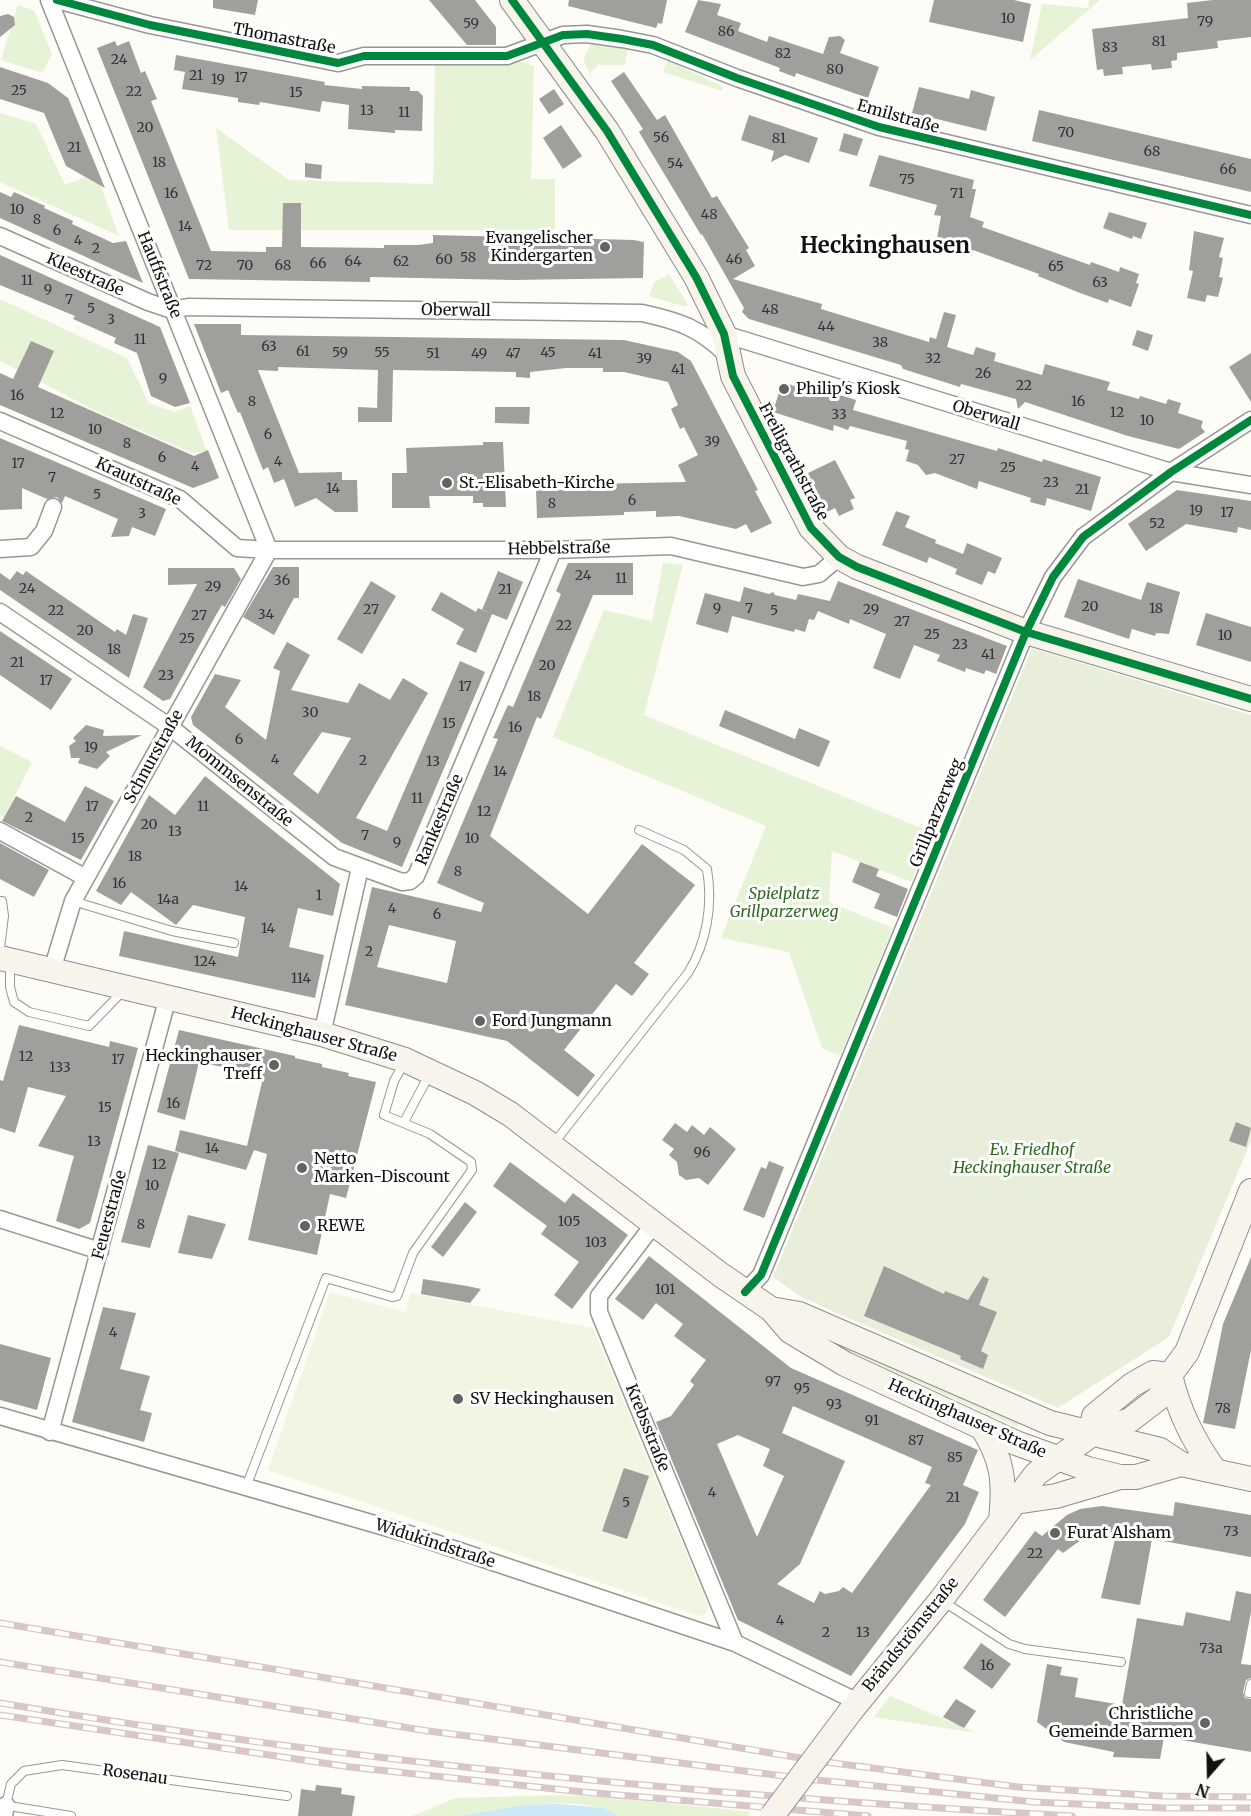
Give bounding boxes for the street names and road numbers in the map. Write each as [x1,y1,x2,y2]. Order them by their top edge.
street label: Thomastraße [231,20,337,58]
street label: Emilstraße [855,96,941,138]
street label: Hauffstraße [133,229,185,321]
street label: Kleestraße [43,249,127,301]
street label: Oberwall [421,301,491,321]
street label: Oberwall [950,397,1022,435]
street label: Freiligrathstraße [754,400,832,524]
street label: Krautstraße [92,454,184,510]
street label: Hebbelstraße [508,539,610,559]
street label: Schnurstraße [120,707,188,807]
street label: Mommsenstraße [182,733,296,831]
street label: Grillparzerweg [907,756,967,870]
street label: Rankestraße [412,771,468,869]
street label: Heckinghauser Straße [229,1004,399,1066]
street label: Feuerstraße [89,1168,131,1262]
street label: Heckinghauser Straße [885,1375,1049,1463]
street label: Krebsstraße [621,1381,673,1475]
street label: Widukindstraße [373,1516,497,1572]
street label: Brändströmstraße [859,1574,963,1696]
street label: Rosenau [101,1761,169,1789]

